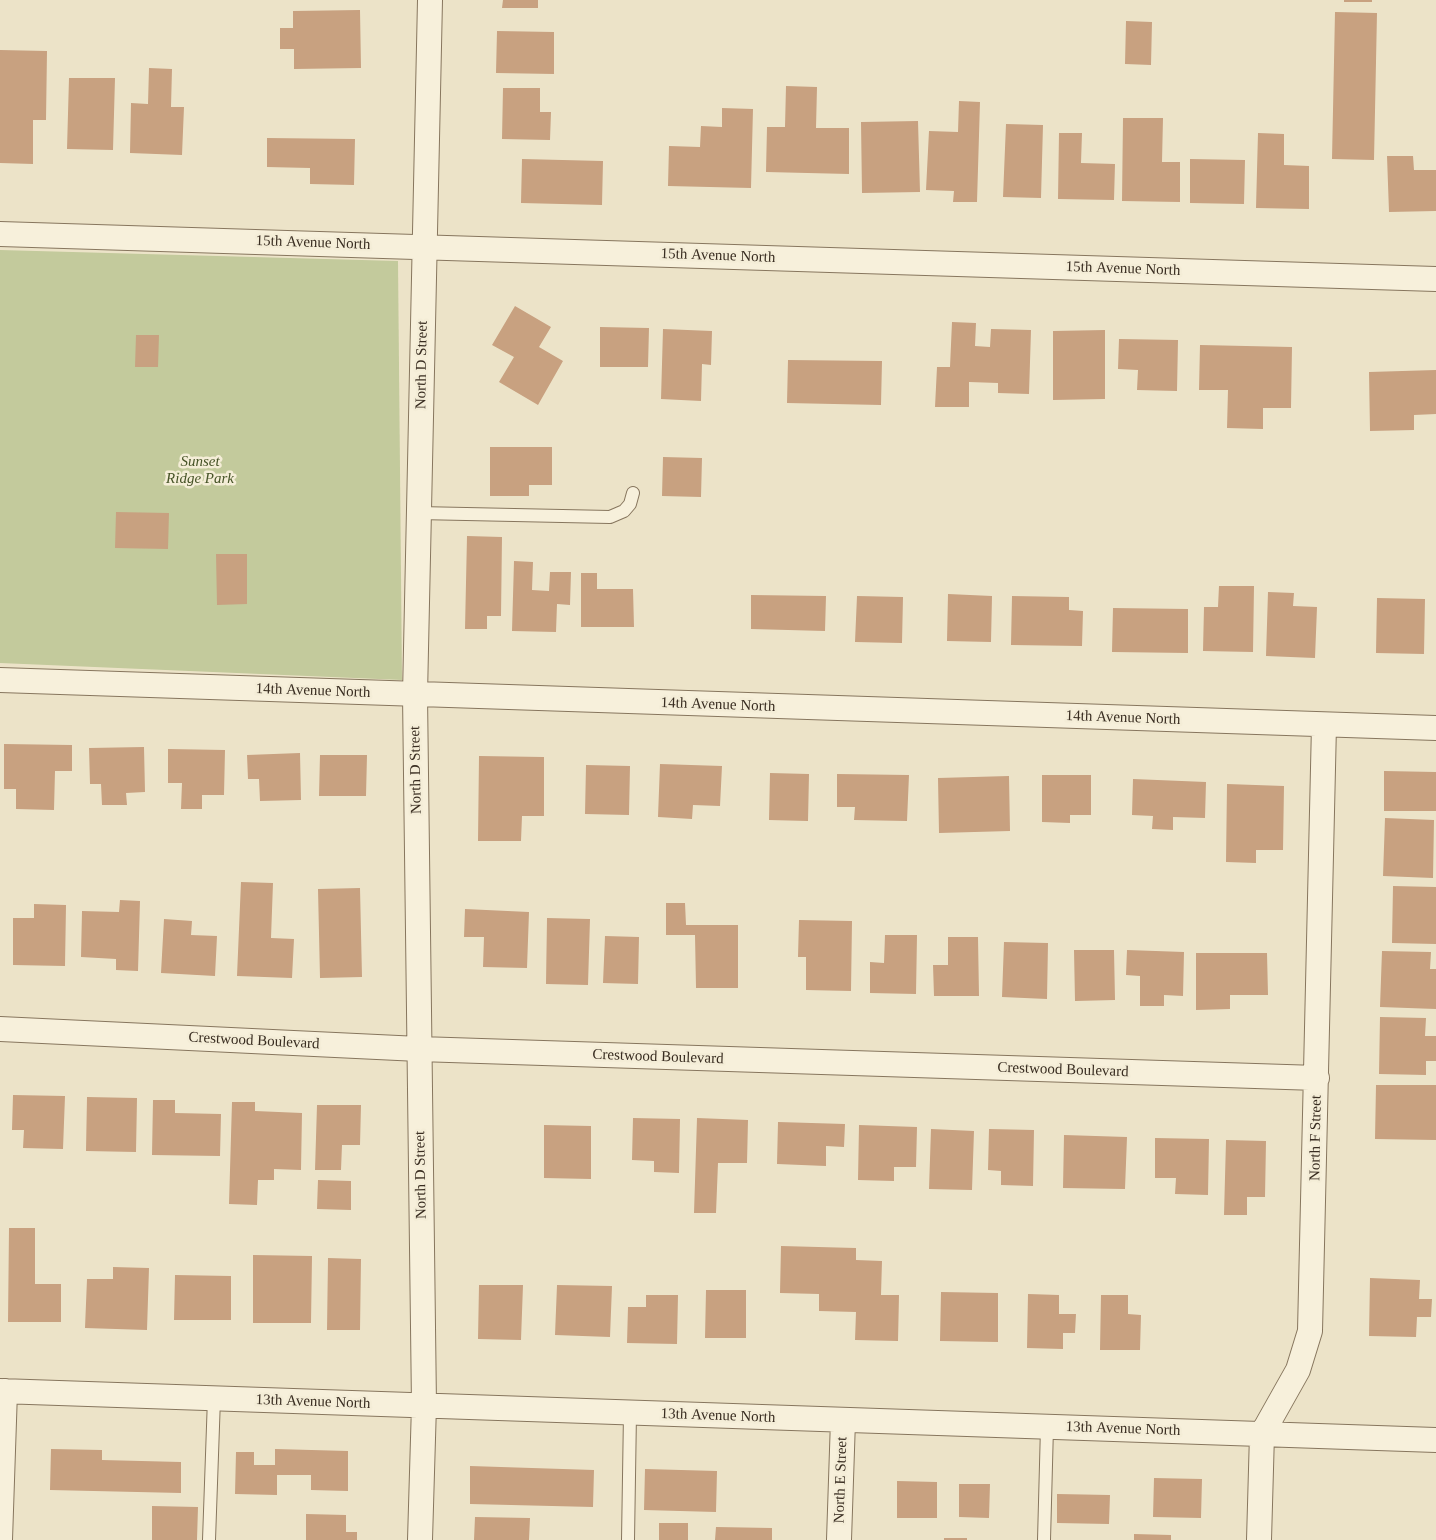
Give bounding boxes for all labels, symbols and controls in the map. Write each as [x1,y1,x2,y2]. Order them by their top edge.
street label: 15th Avenue North [255,232,371,254]
street label: 15th Avenue North [660,245,776,267]
street label: 15th Avenue North [1065,258,1181,280]
street label: North D Street [412,321,432,409]
park label: Sunset Ridge Park [166,453,234,488]
street label: 14th Avenue North [255,680,371,702]
street label: 14th Avenue North [660,694,776,716]
street label: 14th Avenue North [1065,707,1181,729]
street label: North D Street [406,726,426,814]
street label: Crestwood Boulevard [188,1029,320,1053]
street label: Crestwood Boulevard [592,1046,724,1068]
street label: Crestwood Boulevard [997,1059,1129,1081]
street label: North F Street [1306,1095,1326,1181]
street label: North D Street [411,1131,431,1219]
street label: 13th Avenue North [255,1391,371,1413]
street label: 13th Avenue North [660,1405,776,1427]
street label: 13th Avenue North [1065,1418,1181,1440]
street label: North E Street [830,1436,852,1524]

